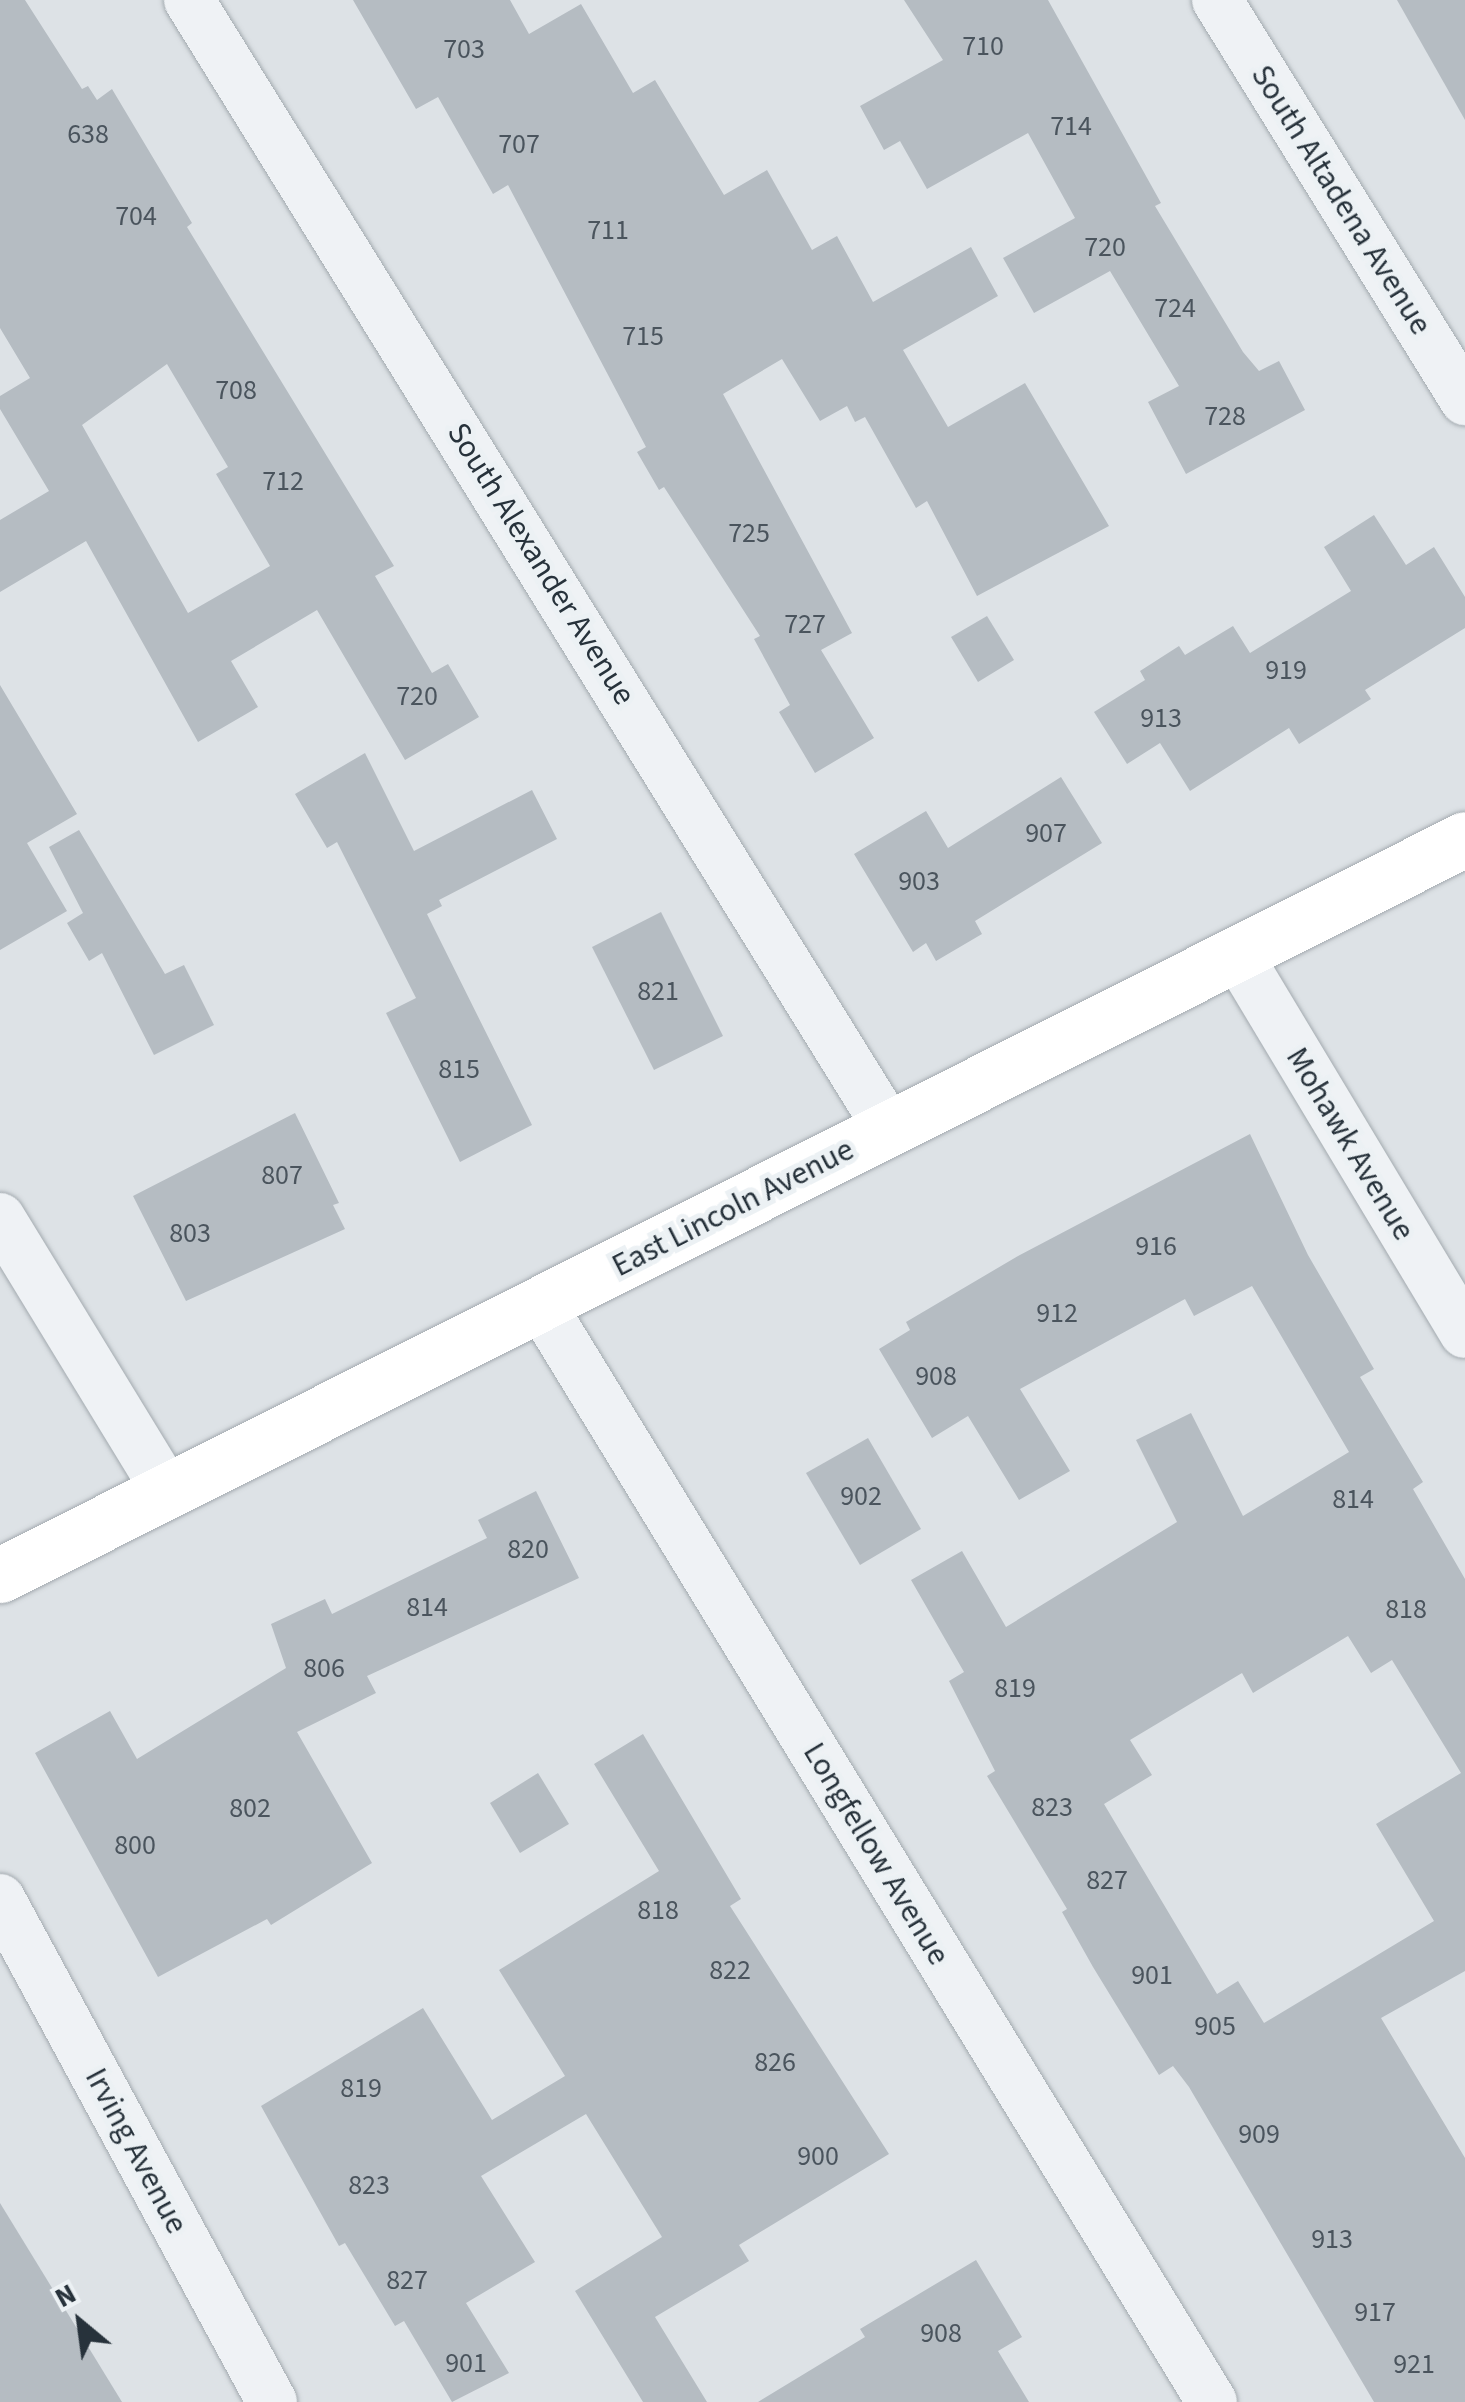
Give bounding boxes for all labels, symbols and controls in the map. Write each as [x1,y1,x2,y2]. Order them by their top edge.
house number: 710 [962,29,1004,63]
house number: 703 [443,32,485,66]
street label: South Altadena Avenue [1242,58,1440,342]
house number: 714 [1050,109,1092,143]
house number: 638 [67,117,109,151]
house number: 707 [498,127,540,161]
house number: 704 [115,199,157,233]
house number: 711 [587,213,629,247]
house number: 720 [1084,230,1126,264]
house number: 724 [1154,291,1196,325]
house number: 715 [622,319,664,353]
house number: 708 [215,373,257,407]
house number: 728 [1204,399,1246,433]
street label: South Alexander Avenue [439,416,643,712]
house number: 712 [262,464,304,498]
house number: 725 [728,516,770,550]
house number: 727 [784,607,826,641]
house number: 919 [1265,653,1307,687]
house number: 720 [396,679,438,713]
house number: 913 [1140,701,1182,735]
house number: 907 [1025,816,1067,850]
house number: 903 [898,864,940,898]
house number: 821 [637,974,679,1008]
street label: Mohawk Avenue [1277,1041,1423,1247]
house number: 815 [438,1052,480,1086]
street label: East Lincoln Avenue [606,1131,860,1285]
house number: 807 [261,1158,303,1192]
house number: 803 [169,1216,211,1250]
house number: 916 [1135,1229,1177,1263]
house number: 912 [1036,1296,1078,1330]
house number: 908 [915,1359,957,1393]
house number: 902 [840,1479,882,1513]
house number: 814 [1332,1482,1374,1516]
house number: 820 [507,1532,549,1566]
house number: 814 [406,1590,448,1624]
house number: 818 [1385,1592,1427,1626]
house number: 806 [303,1651,345,1685]
house number: 819 [994,1671,1036,1705]
street label: Longfellow Avenue [794,1736,958,1972]
house number: 823 [1031,1790,1073,1824]
house number: 802 [229,1791,271,1825]
house number: 800 [114,1828,156,1862]
house number: 827 [1086,1863,1128,1897]
house number: 818 [637,1893,679,1927]
house number: 822 [709,1953,751,1987]
house number: 901 [1131,1958,1173,1992]
house number: 905 [1194,2009,1236,2043]
house number: 826 [754,2045,796,2079]
street label: Irving Avenue [76,2062,196,2240]
house number: 819 [340,2071,382,2105]
house number: 909 [1238,2117,1280,2151]
house number: 900 [797,2139,839,2173]
house number: 823 [348,2168,390,2202]
house number: 913 [1311,2222,1353,2256]
house number: 827 [386,2263,428,2297]
north arrow [30,2272,130,2372]
text: N [48,2274,83,2318]
house number: 917 [1354,2295,1396,2329]
house number: 908 [920,2316,962,2350]
house number: 901 [445,2346,487,2380]
house number: 921 [1393,2347,1435,2381]

